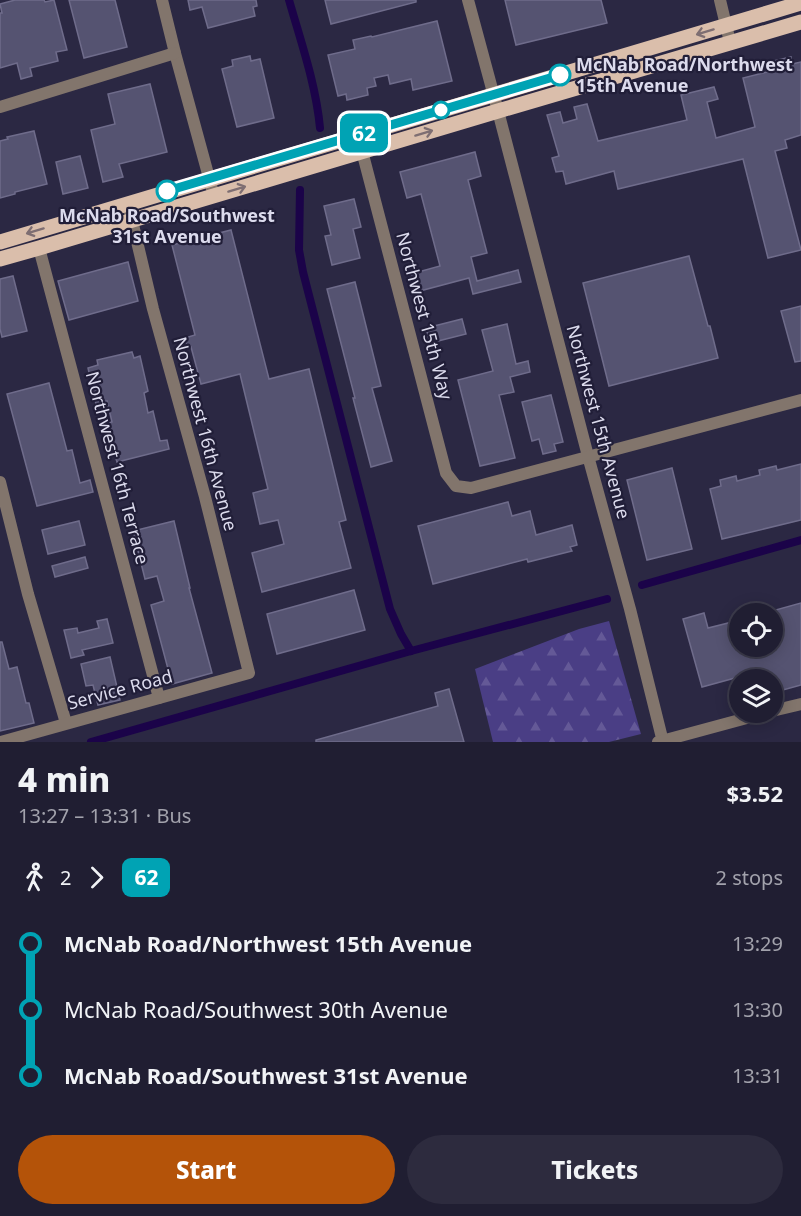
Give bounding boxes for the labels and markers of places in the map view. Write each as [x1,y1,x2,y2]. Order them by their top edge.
place label: McNab Road/Northwest 15th Avenue [576,52,793,97]
marker: McNab Road/Northwest 15th Avenue [549,64,571,86]
unlabelled marker [432,101,450,119]
marker: McNab Road/Southwest 31st Avenue [156,180,178,202]
place label: McNab Road/Southwest 31st Avenue [59,203,275,248]

